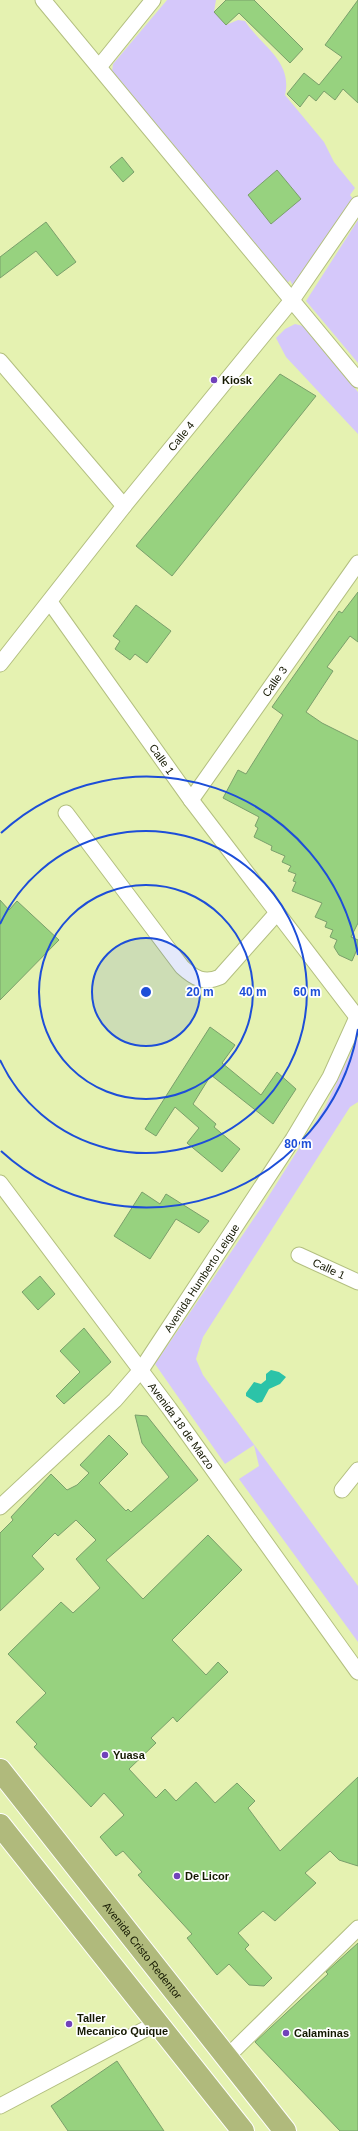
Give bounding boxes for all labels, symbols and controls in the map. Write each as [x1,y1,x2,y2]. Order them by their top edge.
place label: Kiosk [222,374,253,386]
marker: Kiosk [209,375,219,385]
street label: Calle 4 [165,419,196,453]
street label: Calle 3 [260,664,289,699]
street label: Calle 1 [147,742,177,777]
centre of rings [139,985,153,999]
text: 20 m [186,985,214,999]
text: 40 m [239,985,267,999]
text: 60 m [293,985,321,999]
text: 80 m [284,1137,312,1151]
street label: Avenida Humberto Leigue [162,1222,242,1334]
street label: Calle 1 [311,1256,347,1281]
street label: Avenida 18 de Marzo [146,1380,217,1471]
place label: Yuasa [113,1749,146,1761]
marker: Yuasa [100,1750,110,1760]
place label: De Licor [185,1870,230,1882]
marker: De Licor [172,1871,182,1881]
street label: Avenida Cristo Redentor [101,1900,185,2002]
place label: Taller Mecanico Quique [77,2012,168,2037]
marker: Taller Mecanico Quique [64,2019,74,2029]
place label: Calaminas [294,2027,349,2039]
marker: Calaminas [281,2028,291,2038]

